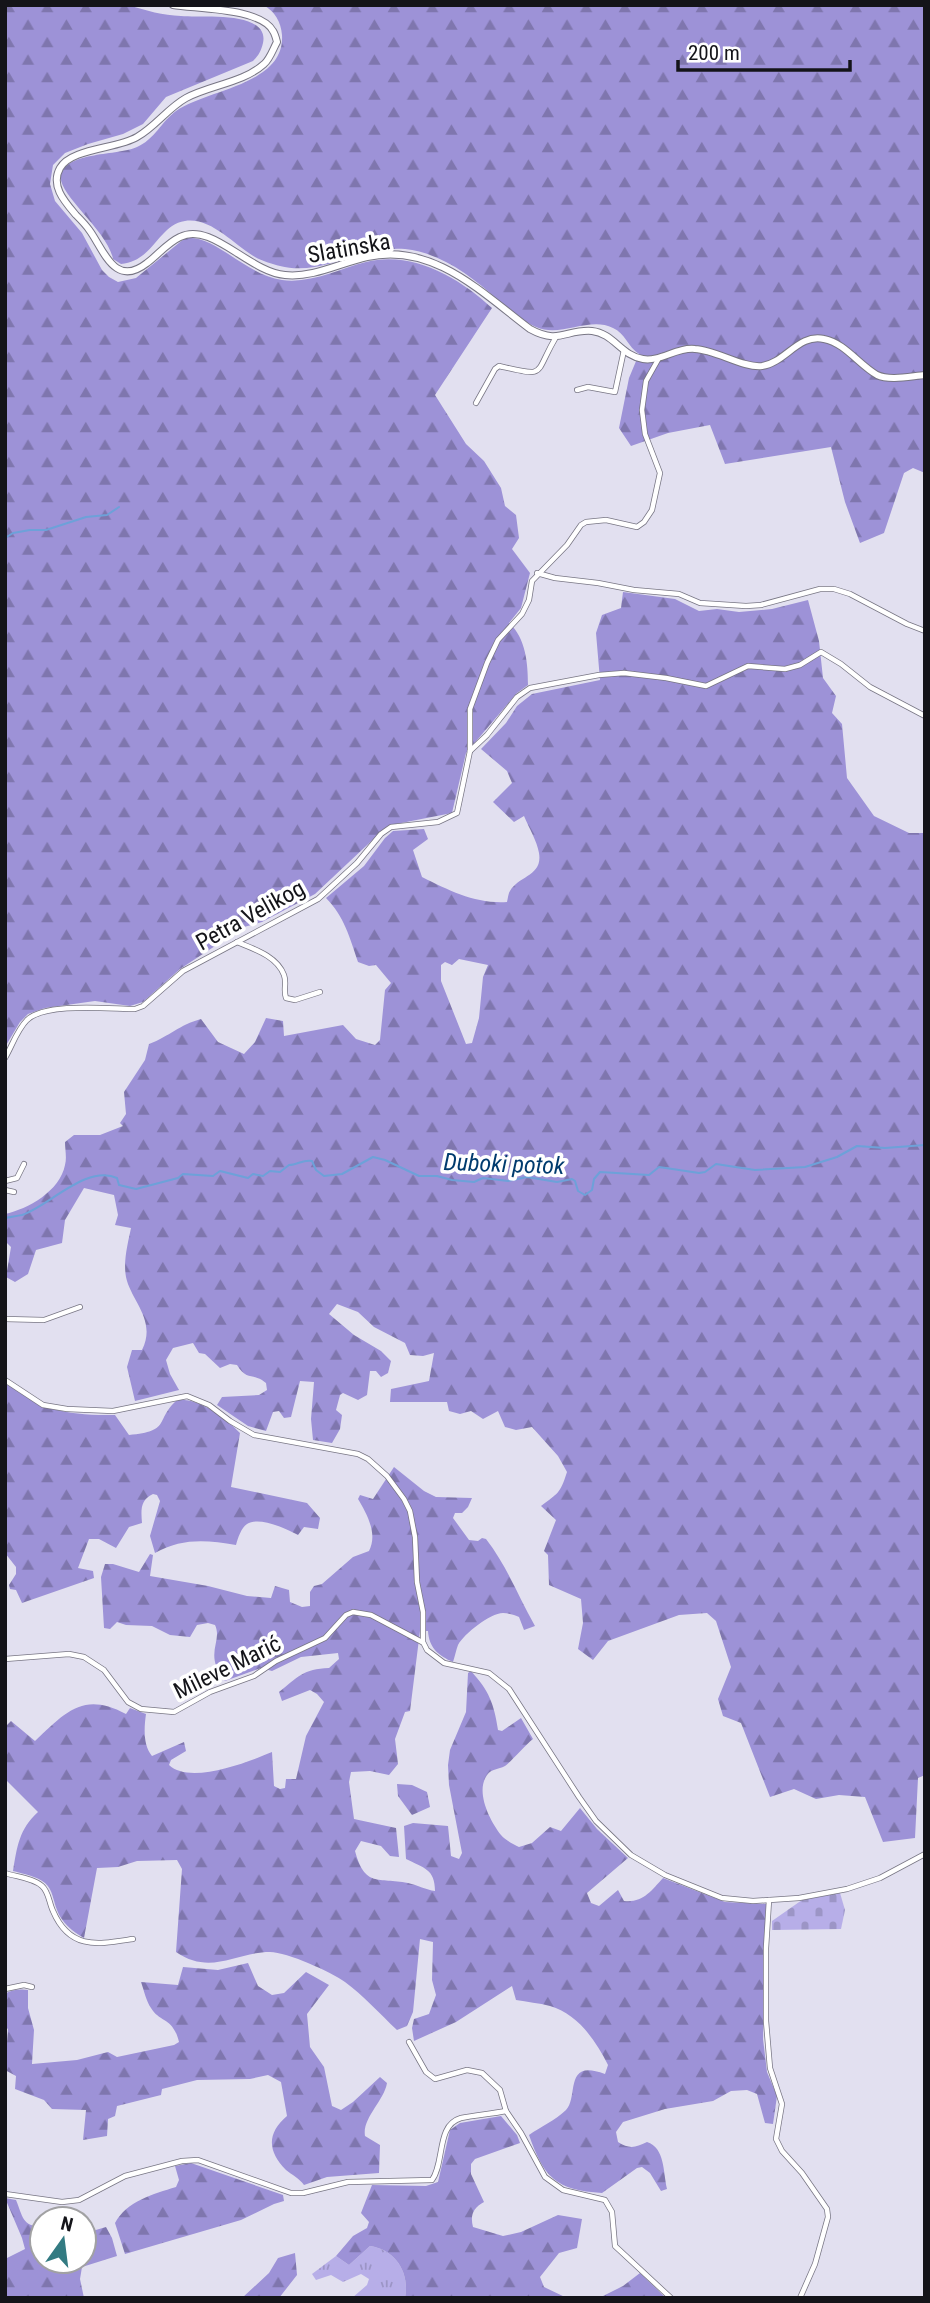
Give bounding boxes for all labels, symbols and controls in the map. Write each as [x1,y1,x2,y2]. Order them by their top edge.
scale bar [678,28,850,72]
text: 200 m [688,41,740,65]
street label: Slatinska [306,228,392,269]
street label: Petra Velikog [191,875,309,956]
water label: Duboki potok [443,1148,565,1180]
street label: Mileve Marić [169,1630,285,1705]
north arrow [28,2205,98,2275]
text: N [59,2211,75,2237]

